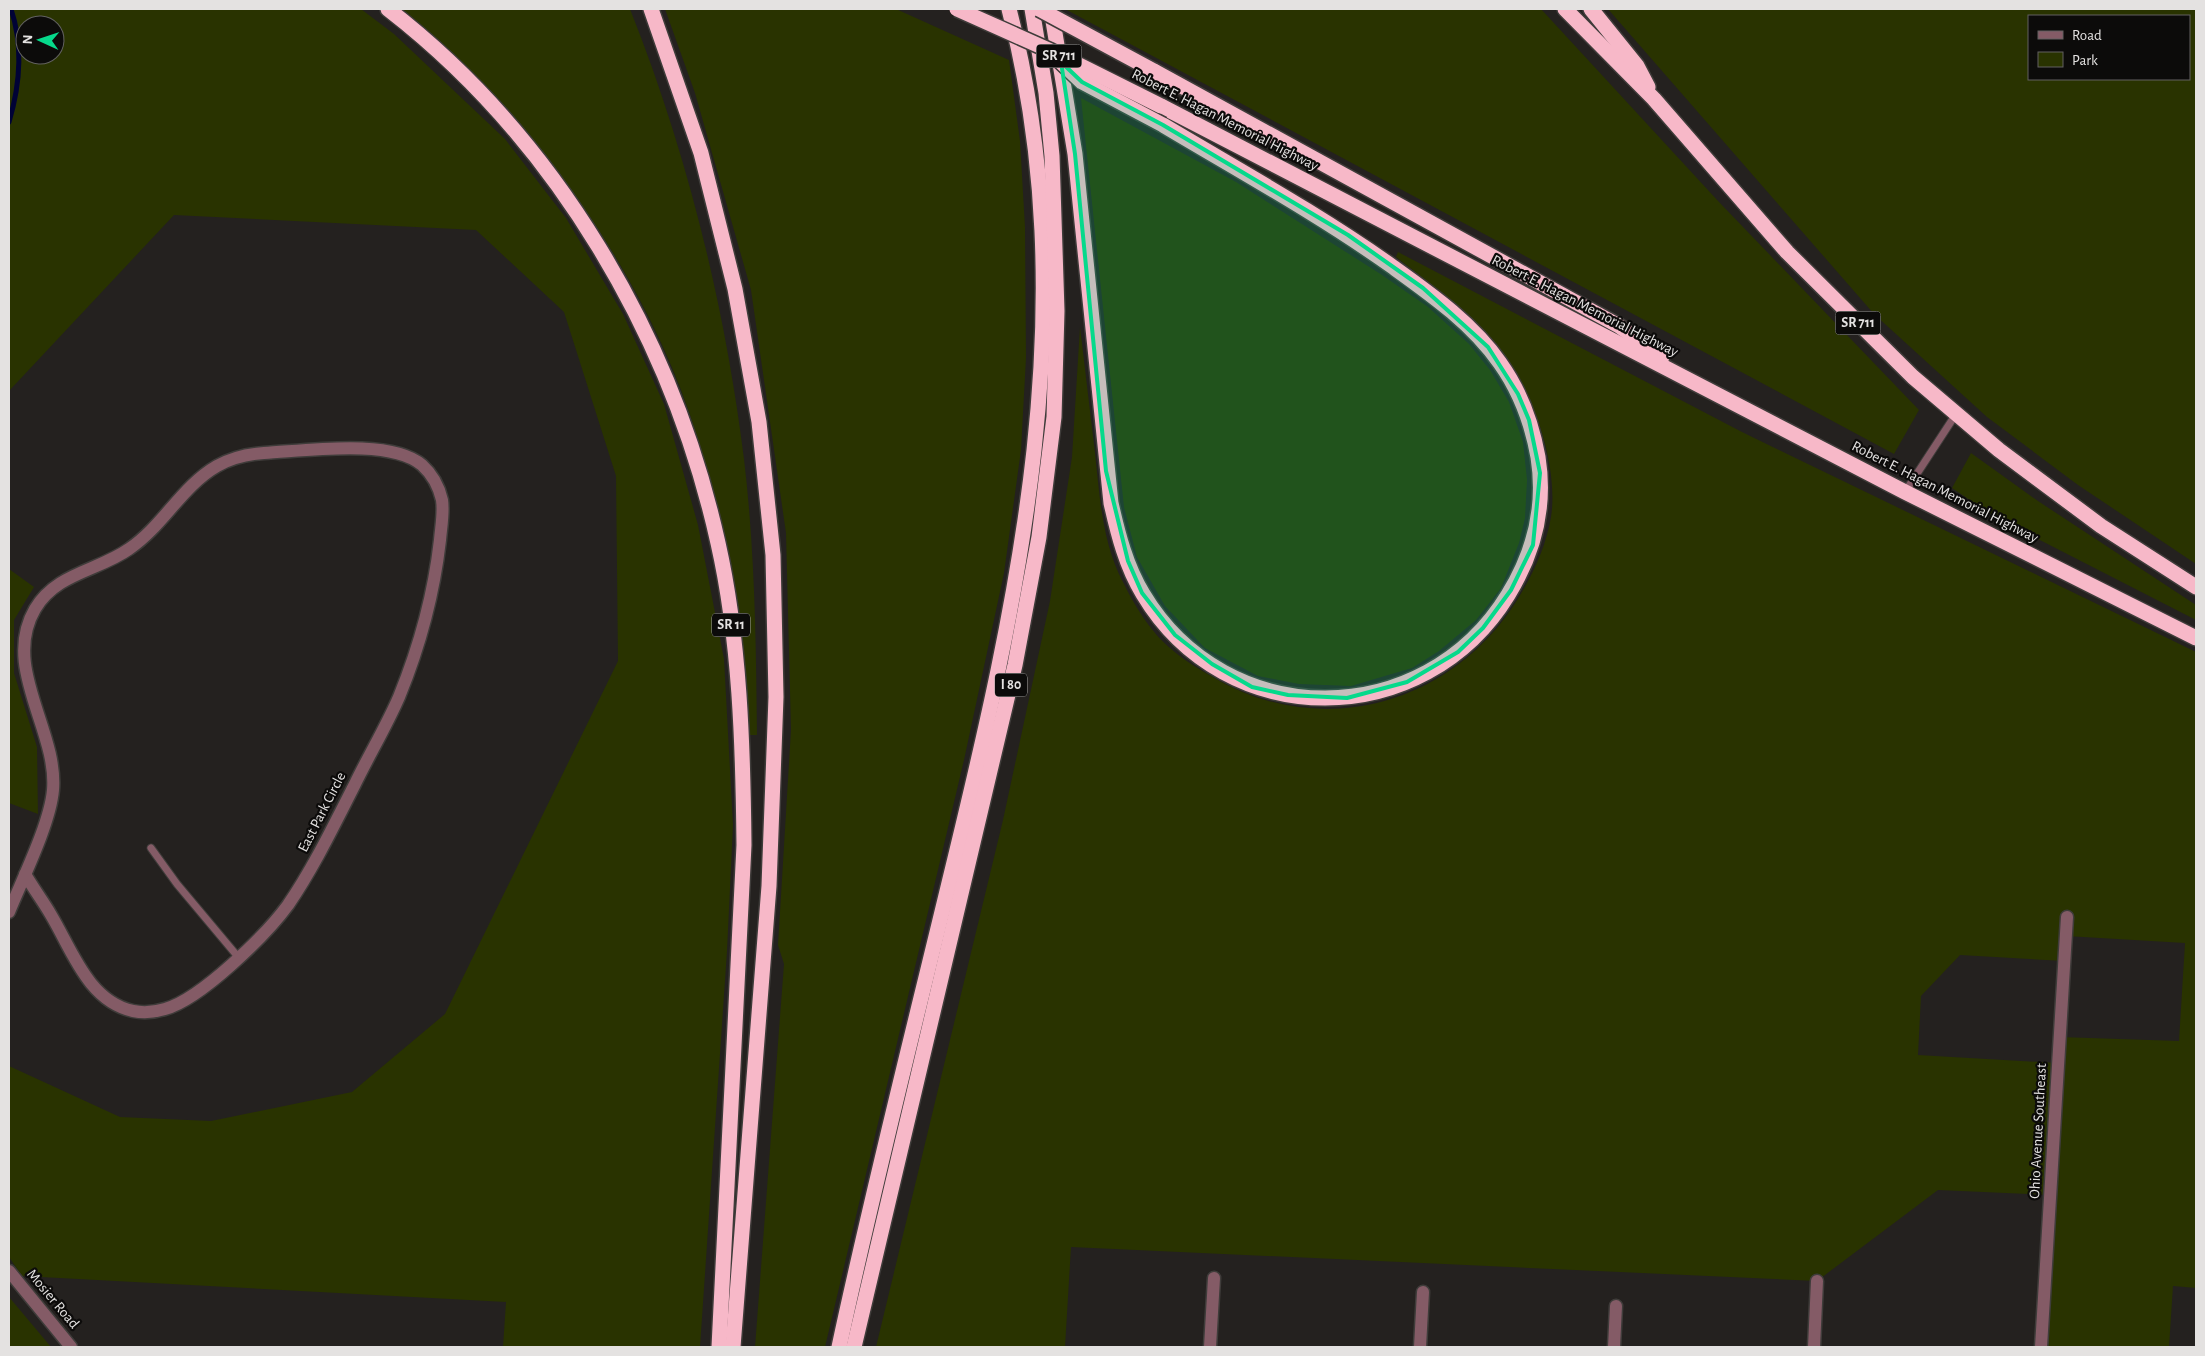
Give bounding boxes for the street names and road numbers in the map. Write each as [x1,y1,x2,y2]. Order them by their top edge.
road number: SR 711 [1036,44,1082,68]
street label: Robert E. Hagan Memorial Highway [1129,66,1321,174]
street label: Robert E. Hagan Memorial Highway [1489,252,1681,360]
road number: SR 711 [1836,312,1880,334]
street label: Robert E. Hagan Memorial Highway [1849,438,2041,546]
road number: SR 11 [712,614,750,636]
road number: I 80 [995,674,1027,696]
street label: East Park Circle [295,769,349,854]
street label: Ohio Avenue Southeast [2027,1063,2049,1199]
street label: Mosier Road [24,1267,82,1332]

